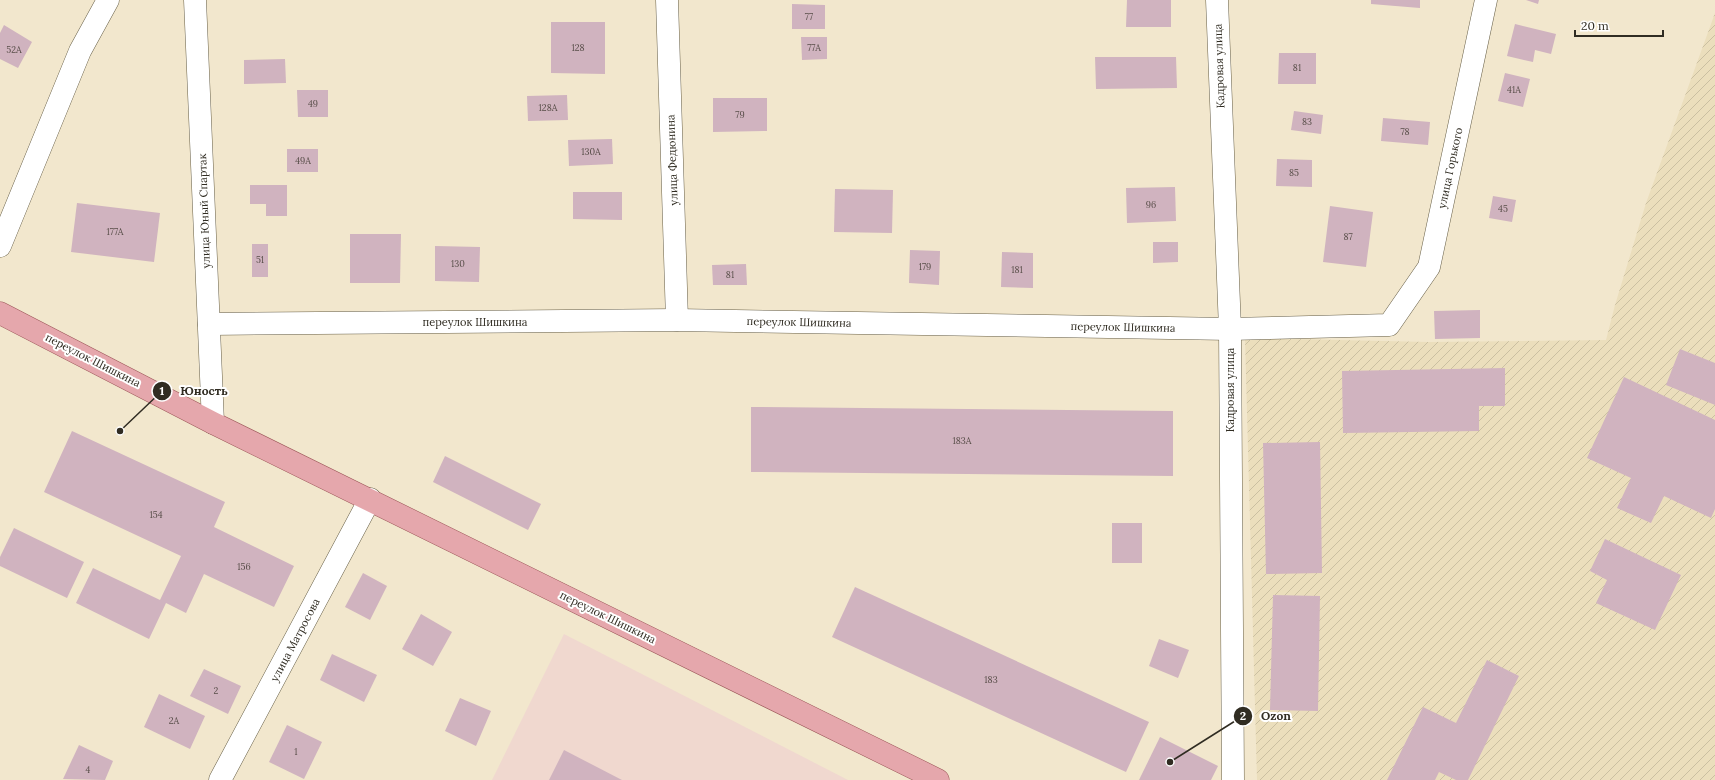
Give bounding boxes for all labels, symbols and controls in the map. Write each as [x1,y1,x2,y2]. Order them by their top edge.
house number: 77 [805,11,813,22]
scale bar [1575,12,1663,38]
text: 20 m [1581,18,1609,33]
street label: Кадровая улица [1211,23,1227,109]
house number: 128 [571,42,585,53]
house number: 77А [807,42,821,53]
house number: 52А [6,44,22,55]
house number: 81 [1293,62,1301,73]
house number: 41А [1507,84,1521,95]
house number: 49 [308,98,318,109]
house number: 128А [539,102,558,113]
house number: 79 [735,109,745,120]
street label: улица Федюнина [663,114,681,206]
house number: 83 [1302,116,1312,127]
house number: 78 [1400,126,1410,137]
street label: улица Горького [1435,126,1465,210]
house number: 130А [581,146,601,157]
street label: улица Юный Спартак [195,153,213,269]
house number: 49А [295,155,311,166]
house number: 85 [1289,167,1299,178]
house number: 96 [1146,199,1156,210]
house number: 45 [1498,203,1508,214]
house number: 177А [106,226,124,237]
house number: 87 [1343,231,1353,242]
house number: 51 [256,254,264,265]
house number: 130 [451,258,465,269]
house number: 179 [919,261,931,272]
house number: 181 [1011,264,1023,275]
house number: 81 [726,269,734,280]
street label: переулок Шишкина [746,314,852,330]
street label: переулок Шишкина [422,315,528,329]
street label: переулок Шишкина [1070,319,1176,335]
street label: переулок Шишкина [43,330,143,390]
street label: Кадровая улица [1223,347,1237,432]
callout: Юность [152,379,236,403]
text: 1 [160,383,165,398]
text: Юность [180,383,228,398]
house number: 183А [953,435,972,446]
house number: 154 [149,509,163,520]
house number: 156 [237,561,251,572]
street label: переулок Шишкина [558,588,659,646]
street label: улица Матросова [267,596,323,684]
house number: 183 [984,674,998,685]
house number: 2 [214,685,219,696]
callout: Ozon [1233,704,1299,728]
text: 2 [1240,708,1246,723]
text: Ozon [1261,708,1291,723]
house number: 2А [169,715,180,726]
house number: 1 [294,746,298,757]
house number: 4 [86,764,91,775]

